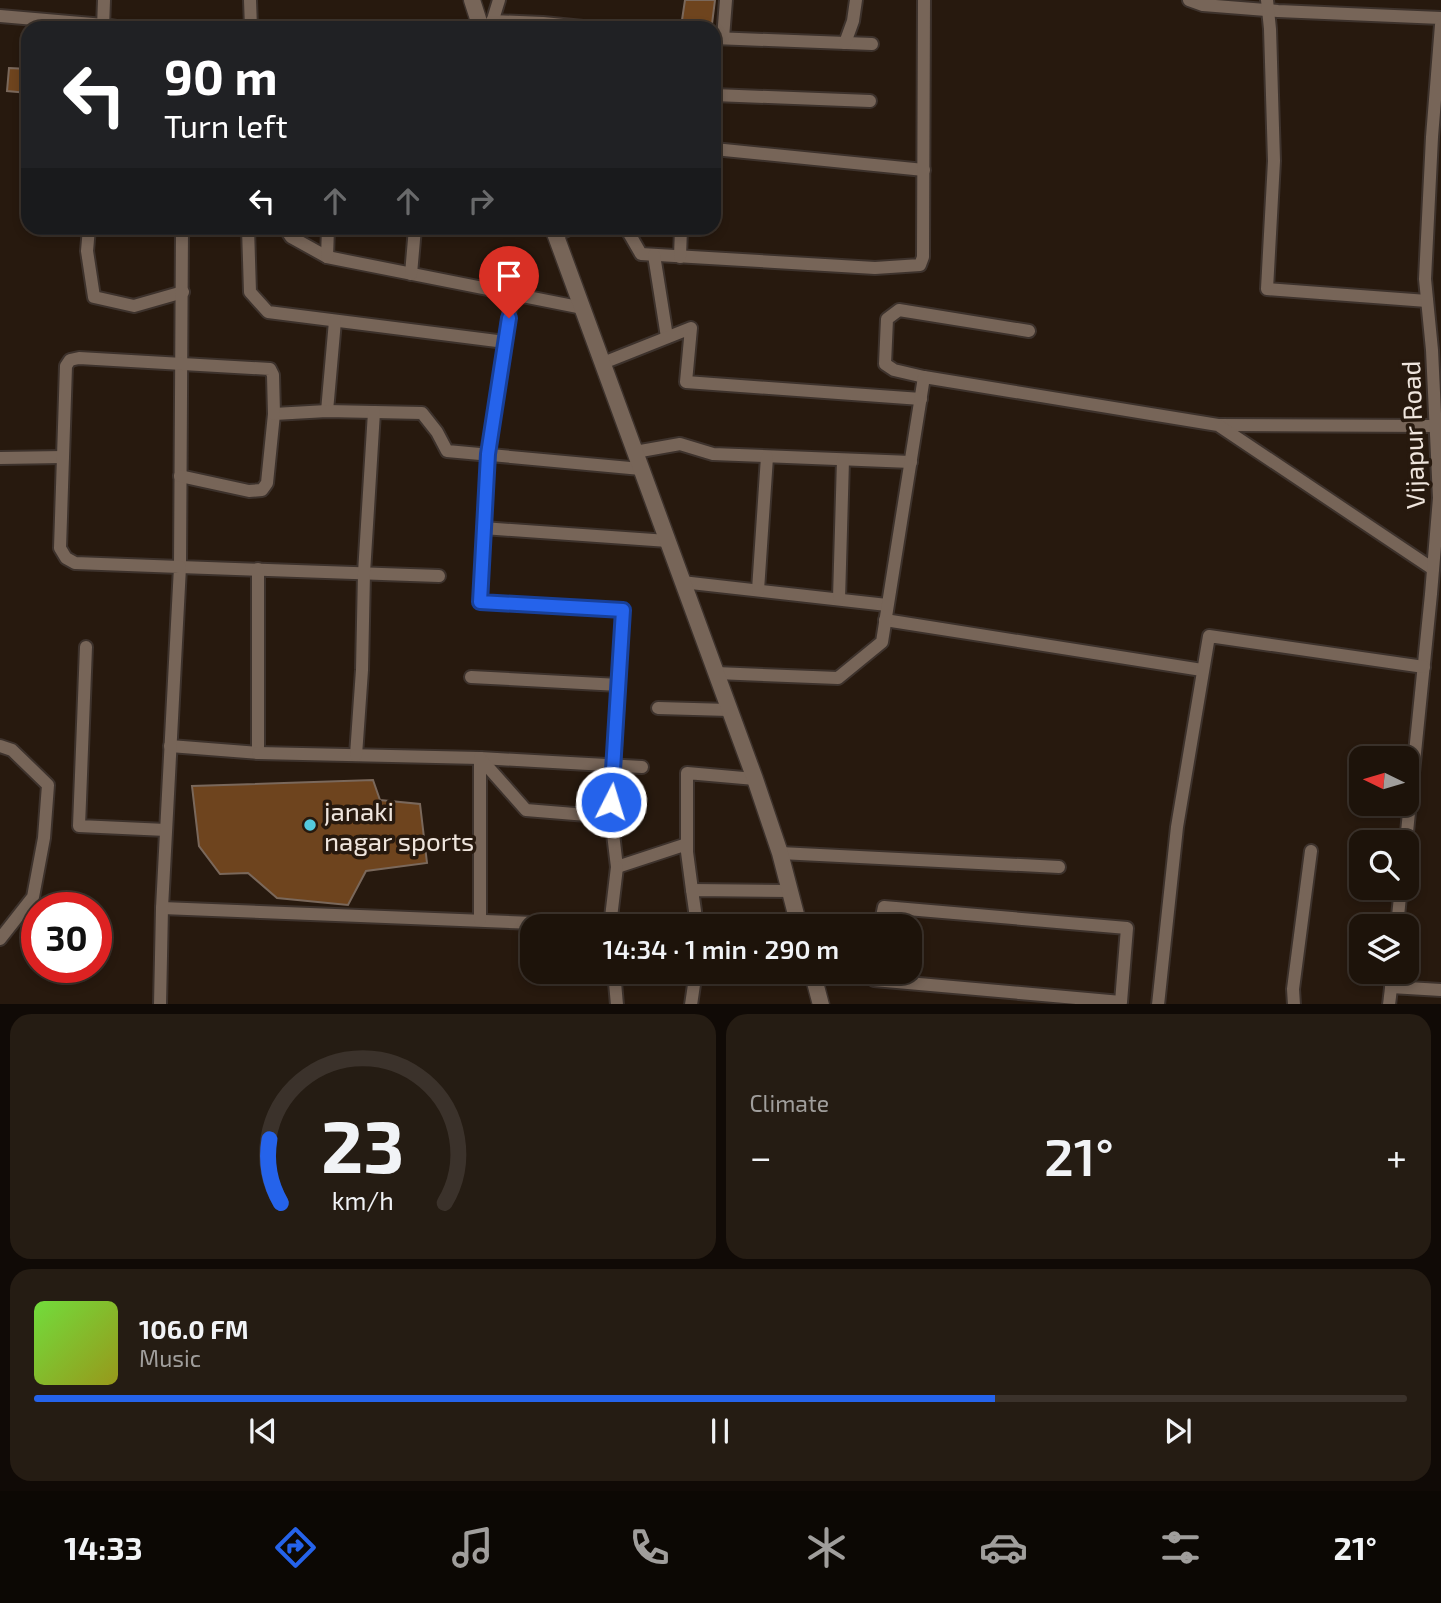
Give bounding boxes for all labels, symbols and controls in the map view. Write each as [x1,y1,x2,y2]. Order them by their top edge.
text: 90 m [164,46,278,105]
icon: left [49,49,140,140]
text: Turn left [164,106,288,144]
icon: left [243,182,281,220]
icon: ahead [316,182,354,220]
icon: ahead [389,182,427,220]
icon: right [462,182,500,220]
pin [479,246,539,318]
icon: arrive [490,257,528,295]
street label: Vijapur Road [1394,360,1430,510]
north arrow [1349,746,1419,816]
map controls [1349,746,1419,984]
position arrow [574,765,648,839]
place label: janaki nagar sports [324,795,474,856]
marker: janaki nagar sports [302,817,318,833]
button: search [1349,830,1419,900]
speed limit sign: 30 [21,892,112,983]
button: layers [1349,914,1419,984]
text: 14:34 · 1 min · 290 m [603,933,839,964]
text: Climate [750,1089,829,1117]
text: 23 [321,1100,405,1188]
text: 21° [1044,1124,1114,1186]
text: − [750,1133,772,1179]
text: + [1386,1133,1407,1179]
text: km/h [332,1184,394,1214]
text: 106.0 FM [139,1313,249,1344]
text: Music [139,1344,201,1372]
icon: previous [244,1412,282,1450]
icon: pause [701,1412,739,1450]
icon: next [1159,1412,1197,1450]
icon: directions [271,1523,320,1572]
icon: music [448,1523,497,1572]
icon: phone [625,1523,674,1572]
icon: climate [802,1523,851,1572]
icon: car [979,1523,1028,1572]
icon: filters [1156,1523,1205,1572]
text: 14:33 [64,1528,143,1566]
text: 21° [1333,1528,1377,1566]

